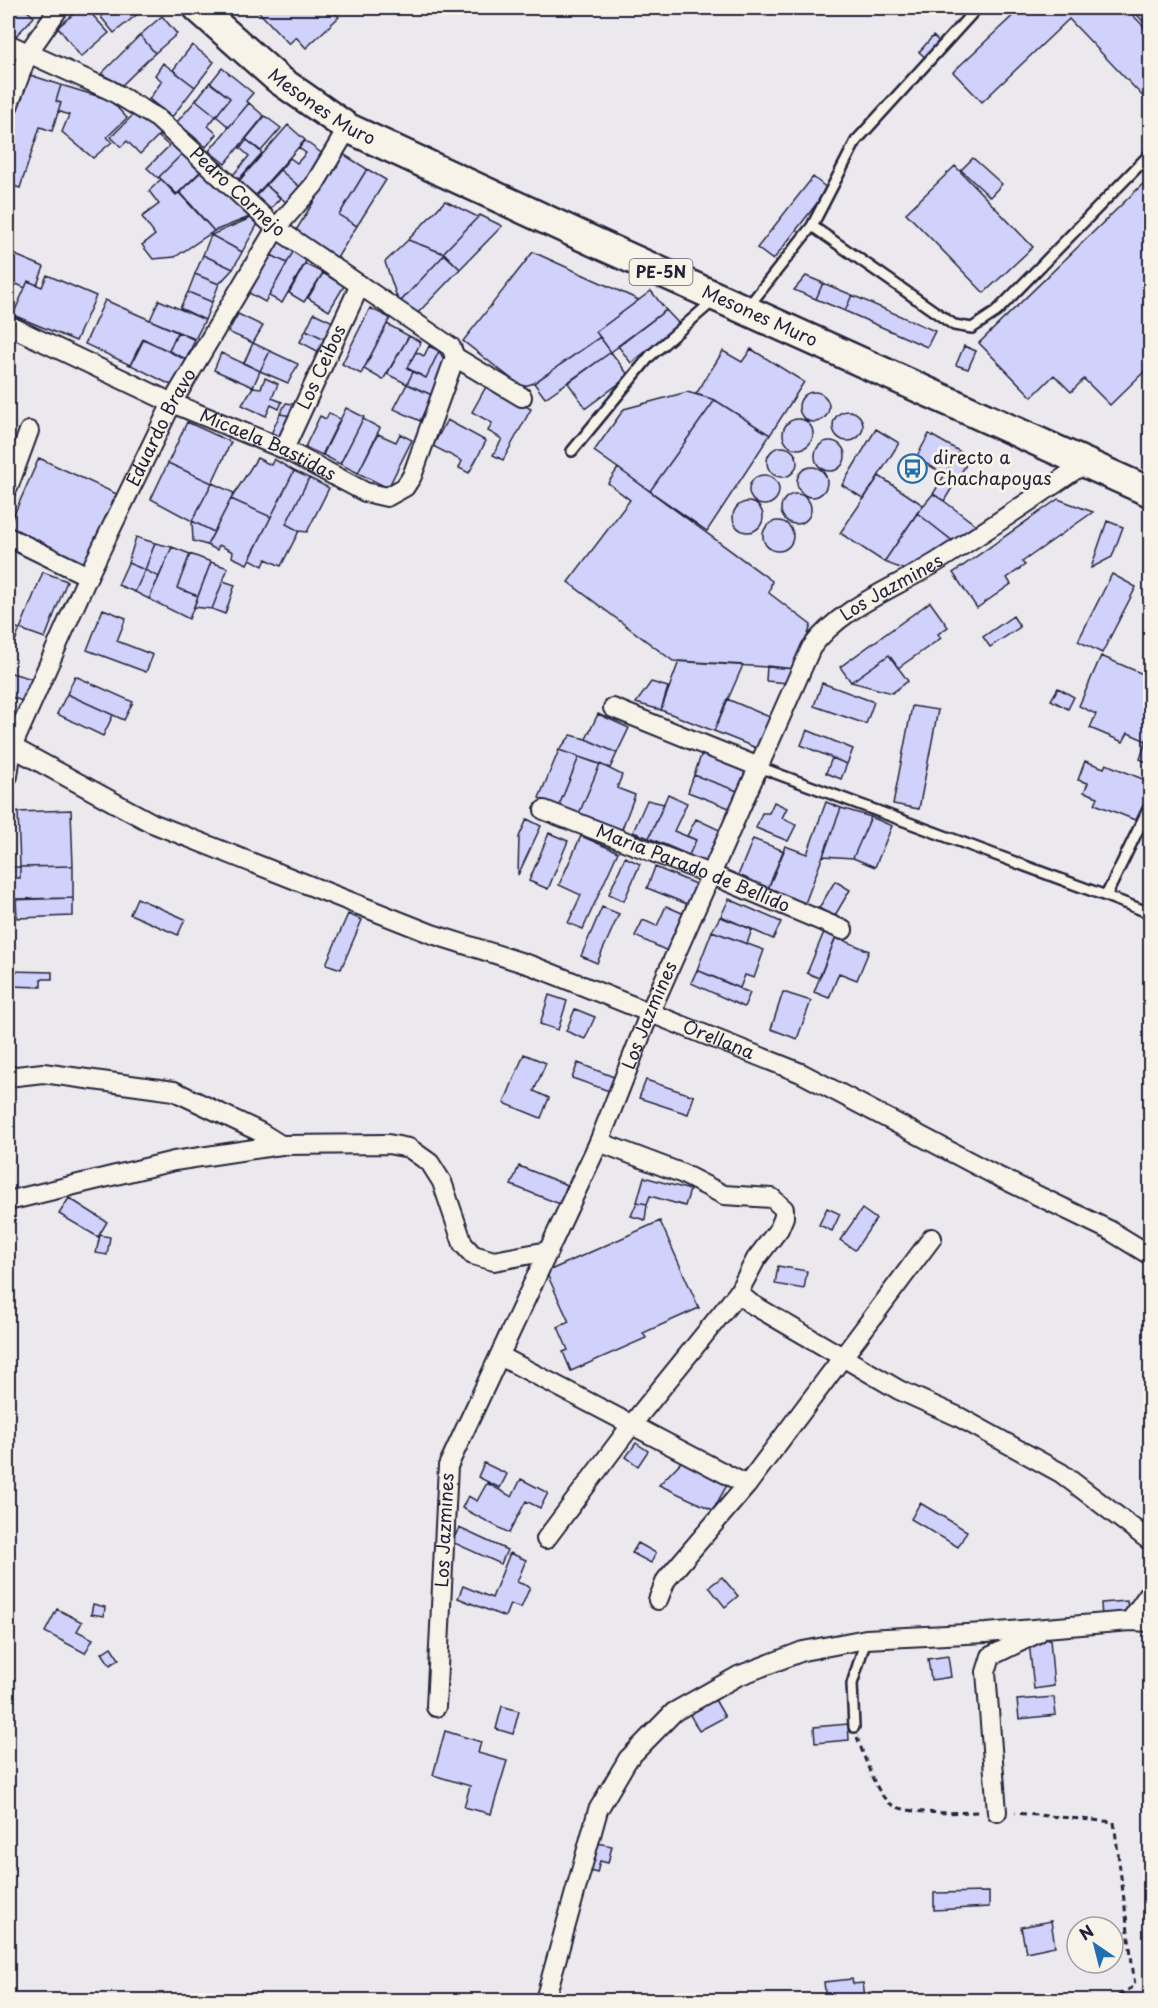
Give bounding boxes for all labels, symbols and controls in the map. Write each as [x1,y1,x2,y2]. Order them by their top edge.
street label: Mesones Muro [262,61,380,151]
street label: Pedro Cornejo [185,140,291,243]
road number: PE-5N [630,259,692,285]
street label: Mesones Muro [698,277,822,353]
street label: Los Ceibos [289,320,352,413]
street label: Eduardo Bravo [119,363,202,490]
street label: Micaela Bastidas [196,401,341,486]
place label: directo a Chachapoyas [933,443,1051,491]
bus stop icon: directo a Chachapoyas [896,452,928,484]
street label: Los Jazmines [834,546,948,627]
street label: María Parado de Bellido [593,816,795,918]
street label: Los Jazmines [614,957,683,1073]
street label: Orellana [679,1012,759,1065]
street label: Los Jazmines [427,1472,460,1588]
north arrow [1065,1915,1125,1975]
text: N [1074,1918,1098,1945]

